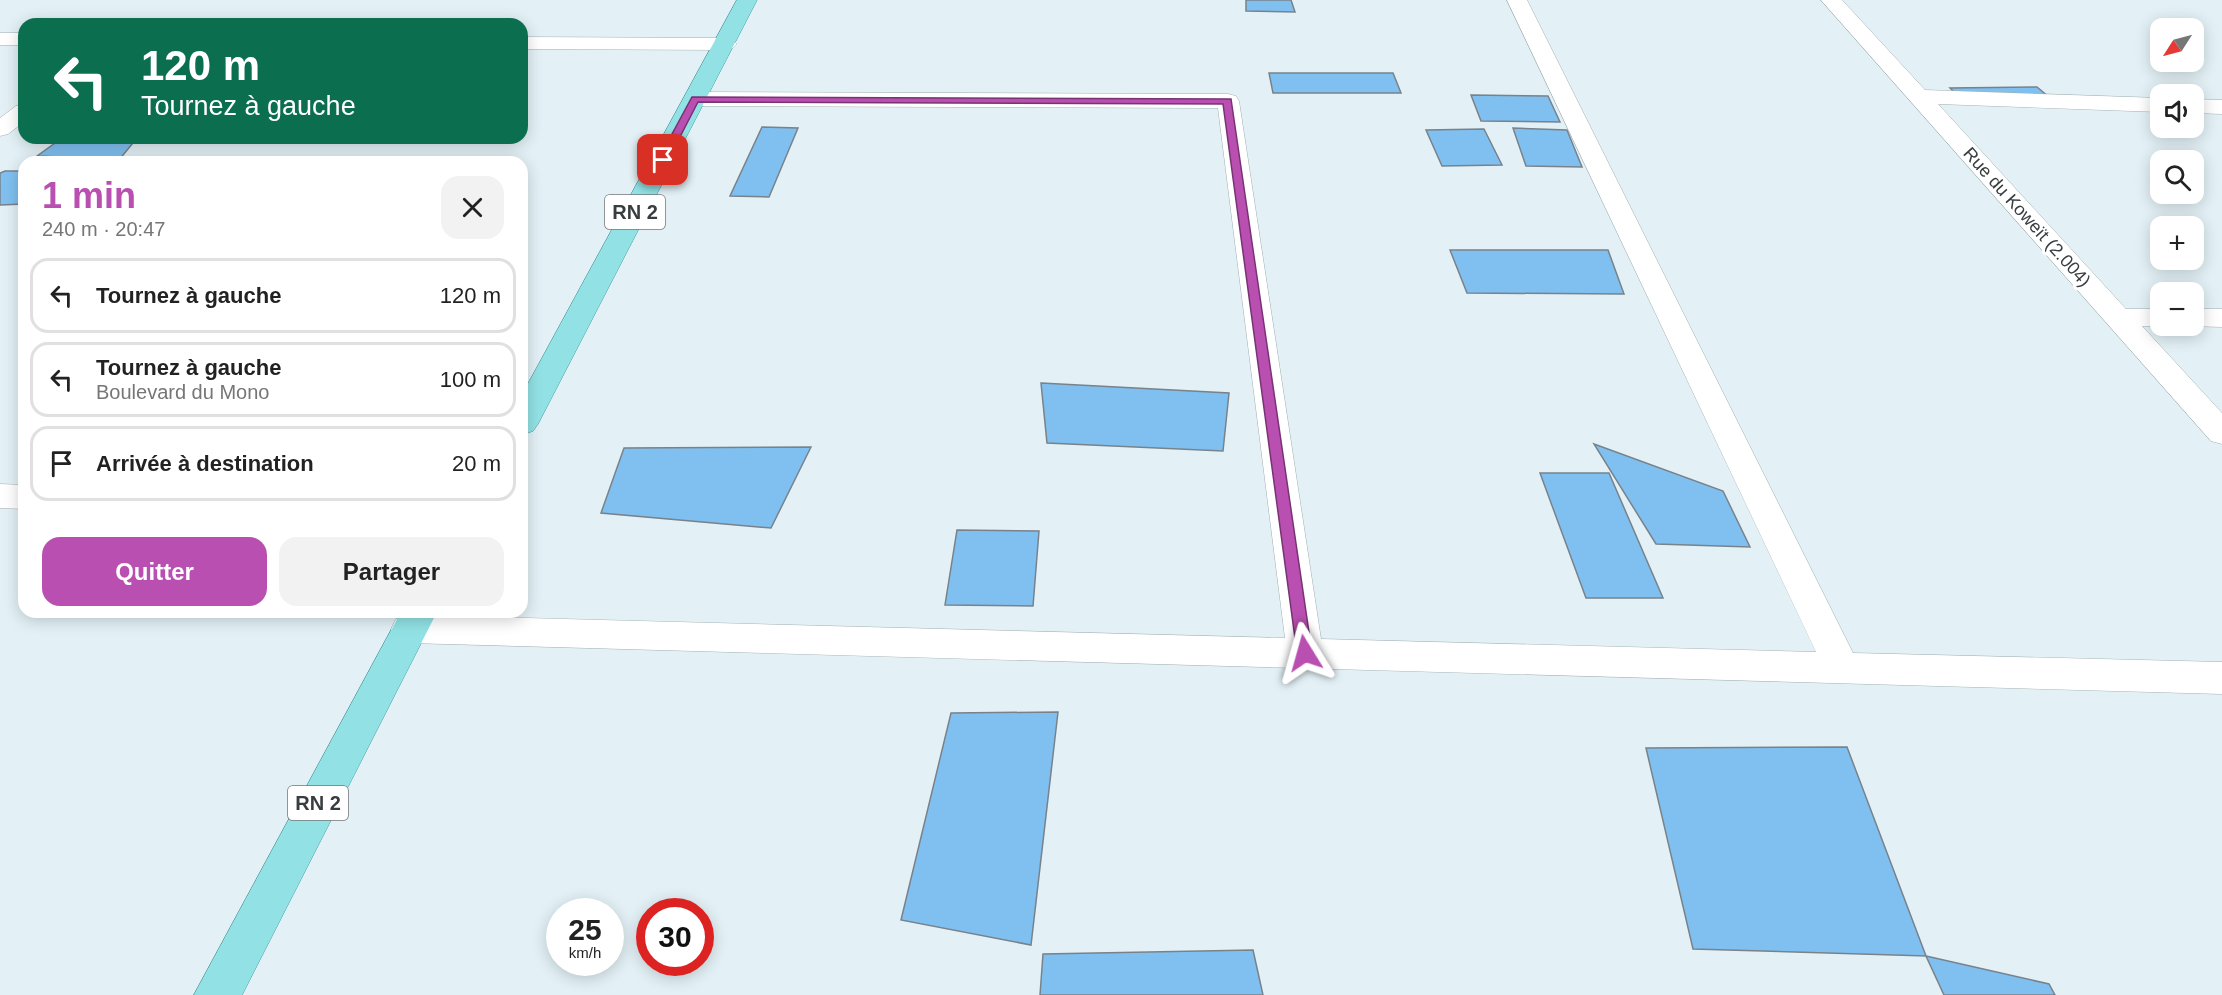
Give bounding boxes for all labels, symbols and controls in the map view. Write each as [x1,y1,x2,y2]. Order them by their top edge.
north arrow [2150,18,2204,72]
map controls [2150,18,2204,336]
icon: left [42,42,120,120]
text: 120 m [141,42,260,89]
button: sound [2150,84,2204,138]
text: Tournez à gauche [141,91,356,121]
pin [637,134,688,185]
icon: arrive [646,143,679,176]
street label: Rue du Koweït (2.004) [1959,143,2095,291]
button: search [2150,150,2204,204]
text: 1 min [42,175,136,216]
button: close [441,176,504,239]
road number: RN 2 [605,195,665,229]
button: + [2150,216,2204,270]
text: 240 m · 20:47 [42,218,165,240]
icon: left [45,279,78,312]
button: − [2150,282,2204,336]
text: Tournez à gauche [96,283,281,308]
text: 120 m [440,283,501,308]
text: Tournez à gauche [96,355,281,380]
icon: left [45,363,78,396]
text: 100 m [440,367,501,392]
text: Boulevard du Mono [96,381,269,403]
icon: arrive [45,447,78,480]
text: Arrivée à destination [96,451,314,476]
text: 20 m [452,451,501,476]
button: Quitter [42,537,267,606]
button: Partager [279,537,504,606]
position arrow [1273,621,1337,685]
road number: RN 2 [288,786,348,820]
speed limit sign: 30 [636,898,714,976]
text: 25 [568,913,602,946]
text: km/h [569,944,601,961]

